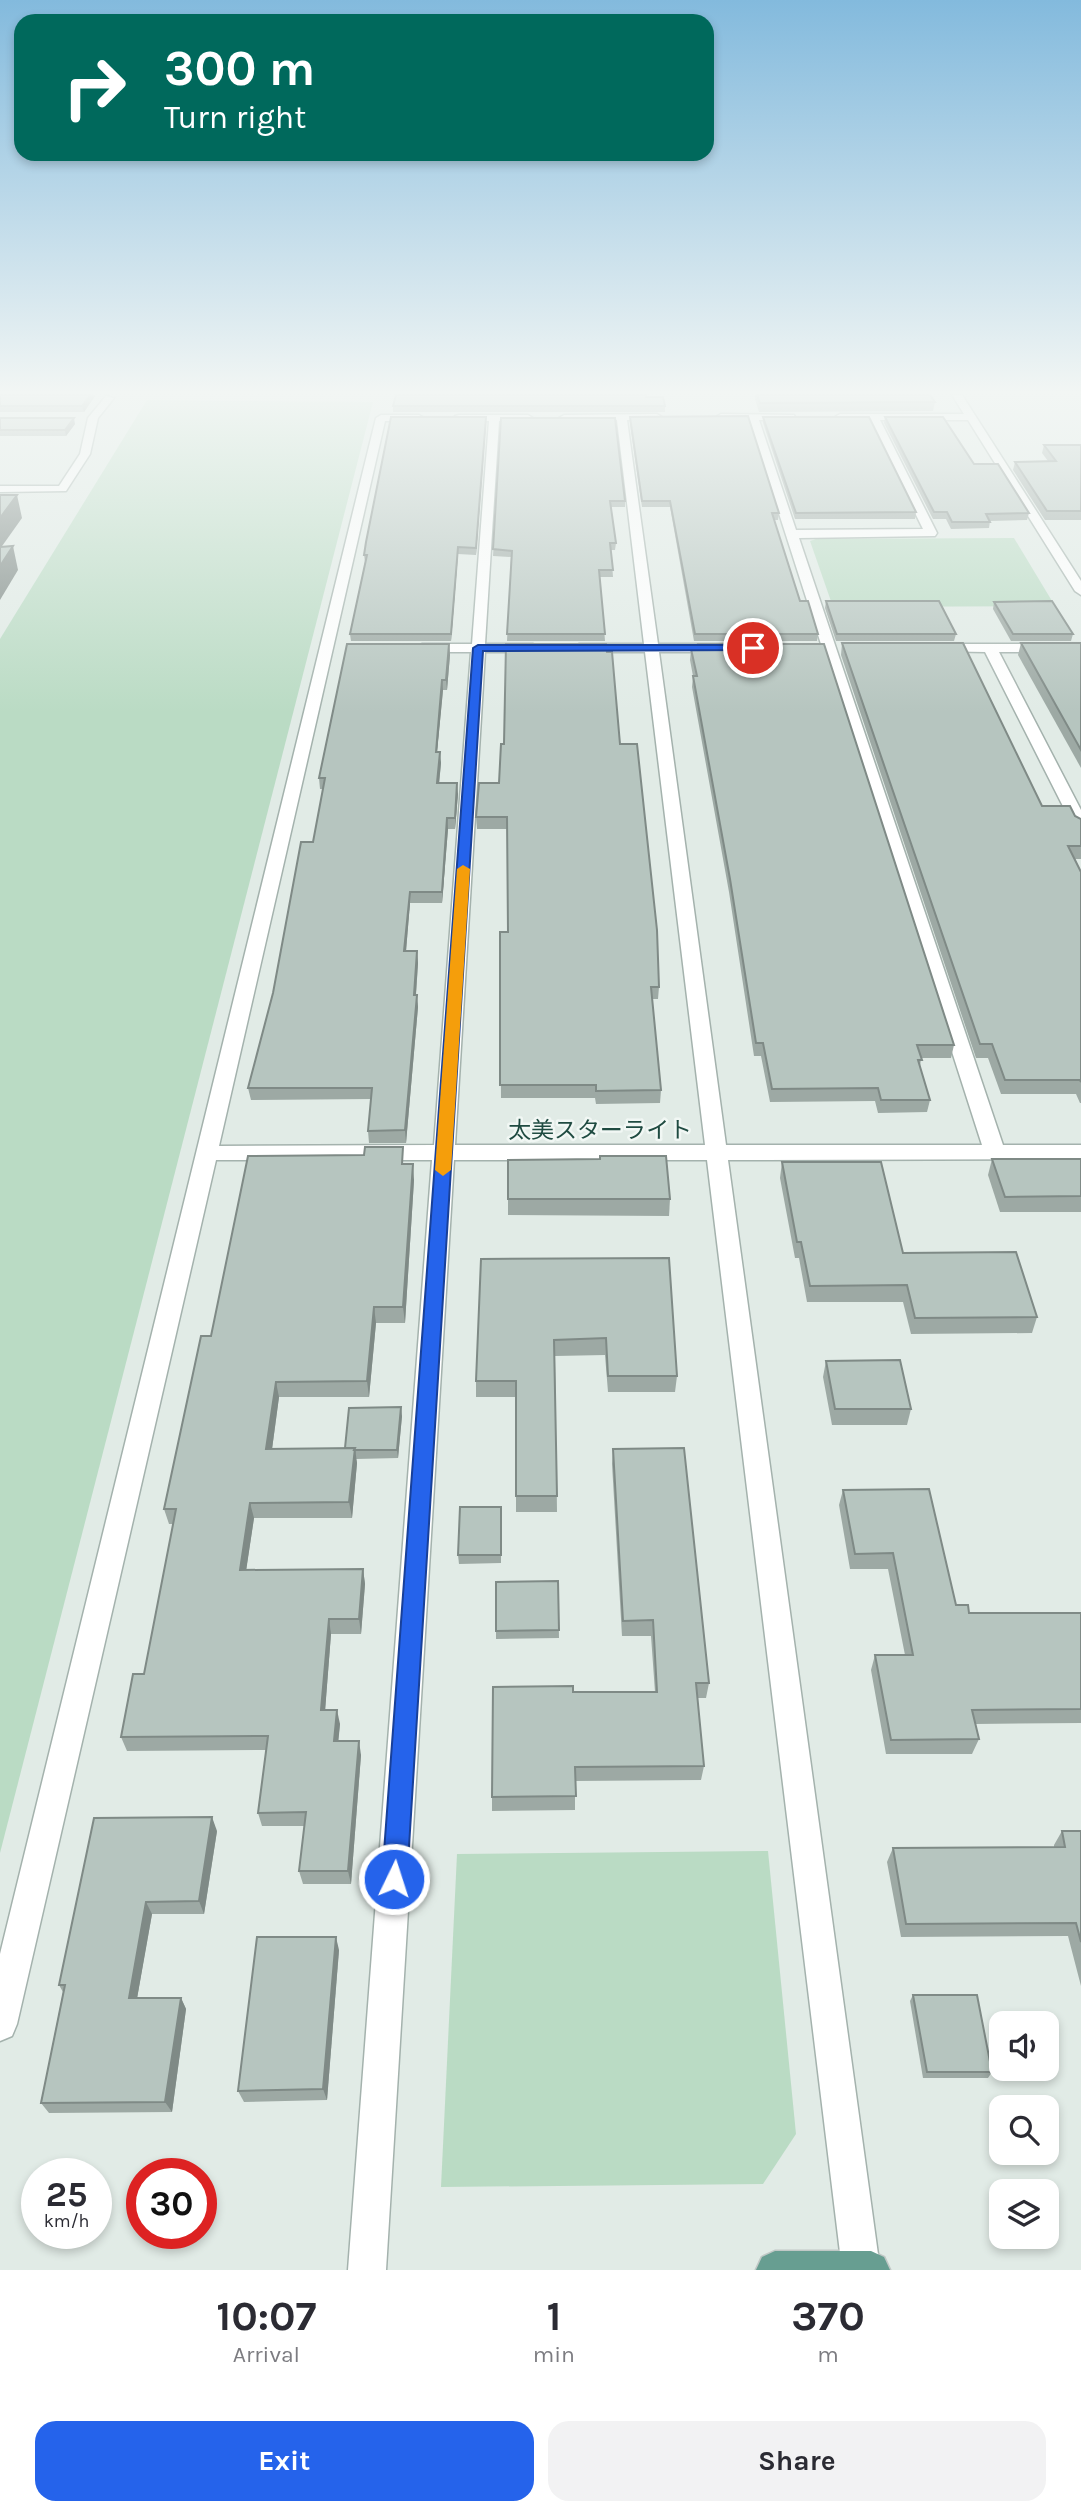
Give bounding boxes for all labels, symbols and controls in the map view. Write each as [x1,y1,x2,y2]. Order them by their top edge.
text: 300 m [164,40,315,97]
icon: right [49,42,140,133]
text: Turn right [164,99,306,136]
pin [723,618,783,678]
icon: arrive [734,629,772,667]
district label: 太美スターライト [508,1117,692,1144]
position arrow [357,1842,431,1916]
map controls [989,2011,1059,2249]
button: sound [989,2011,1059,2081]
button: search [989,2095,1059,2165]
speed limit sign: 30 [126,2158,217,2249]
text: 25 [46,2174,87,2215]
button: layers [989,2179,1059,2249]
text: km/h [44,2210,89,2232]
text: 10:07 [216,2291,317,2341]
text: 1 [546,2291,561,2341]
text: 370 [791,2291,865,2341]
text: Arrival [233,2341,300,2368]
text: min [533,2341,575,2368]
text: m [817,2341,839,2368]
button: Exit [35,2421,534,2501]
button: Share [548,2421,1046,2501]

